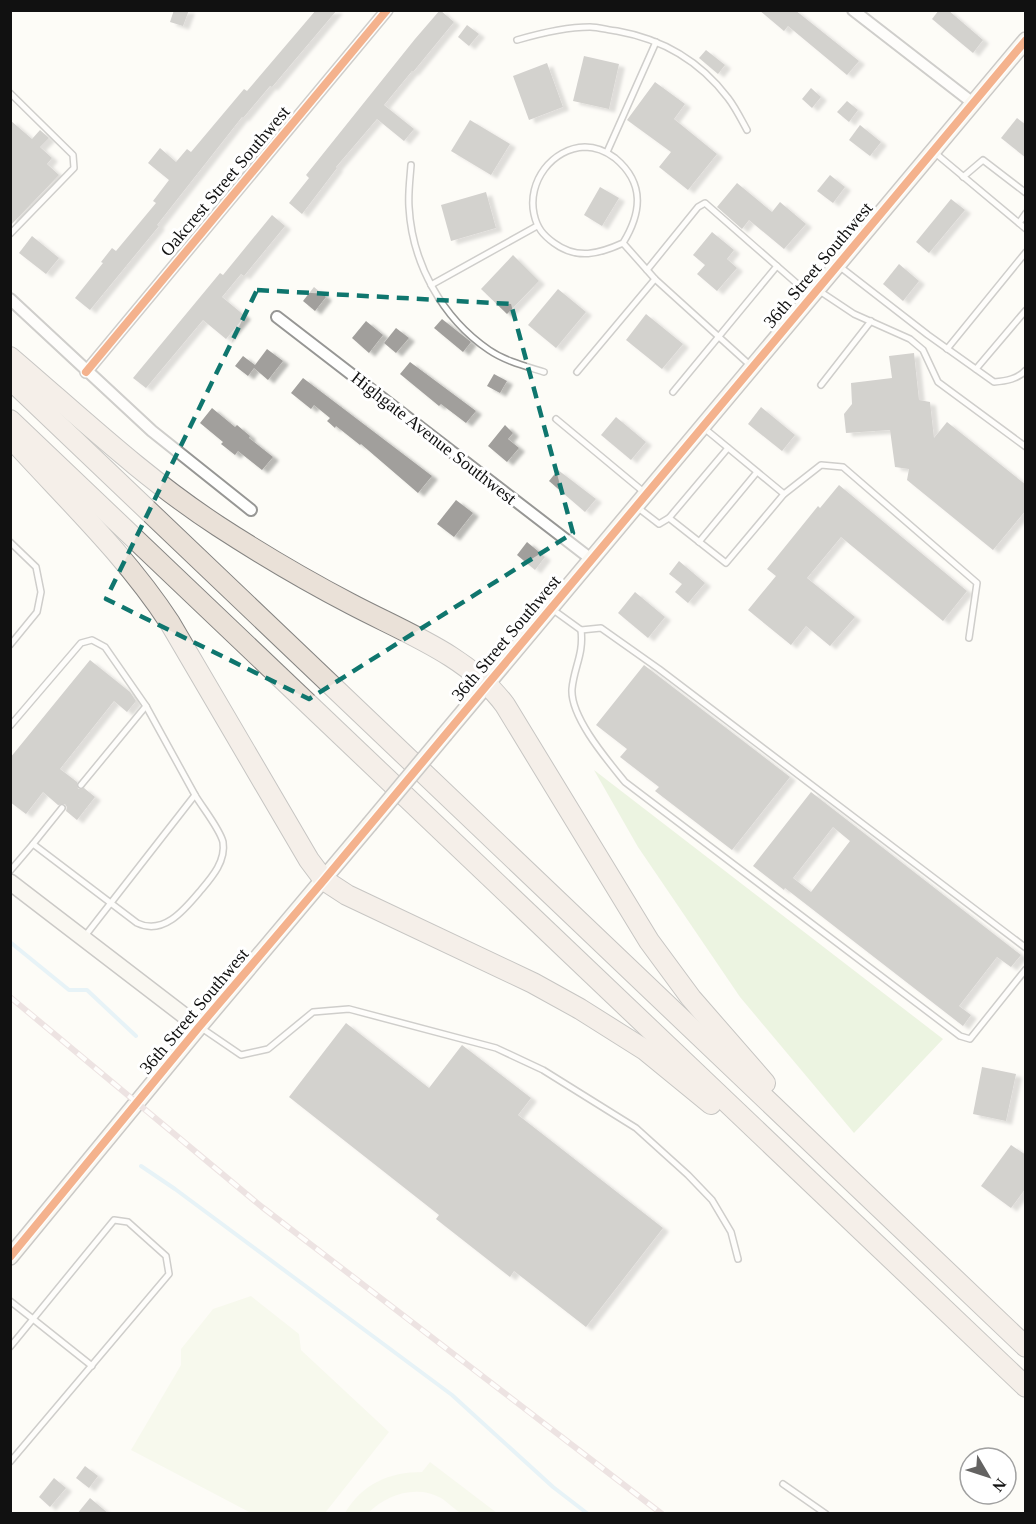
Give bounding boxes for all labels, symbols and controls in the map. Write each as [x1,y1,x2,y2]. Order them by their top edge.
street label: Oakcrest Street Southwest [156,102,294,260]
street label: 36th Street Southwest [760,198,876,332]
street label: Highgate Avenue Southwest [348,367,520,509]
street label: 36th Street Southwest [448,571,564,705]
street label: 36th Street Southwest [136,944,252,1078]
north arrow [958,1446,1018,1506]
text: N [989,1475,1010,1495]

